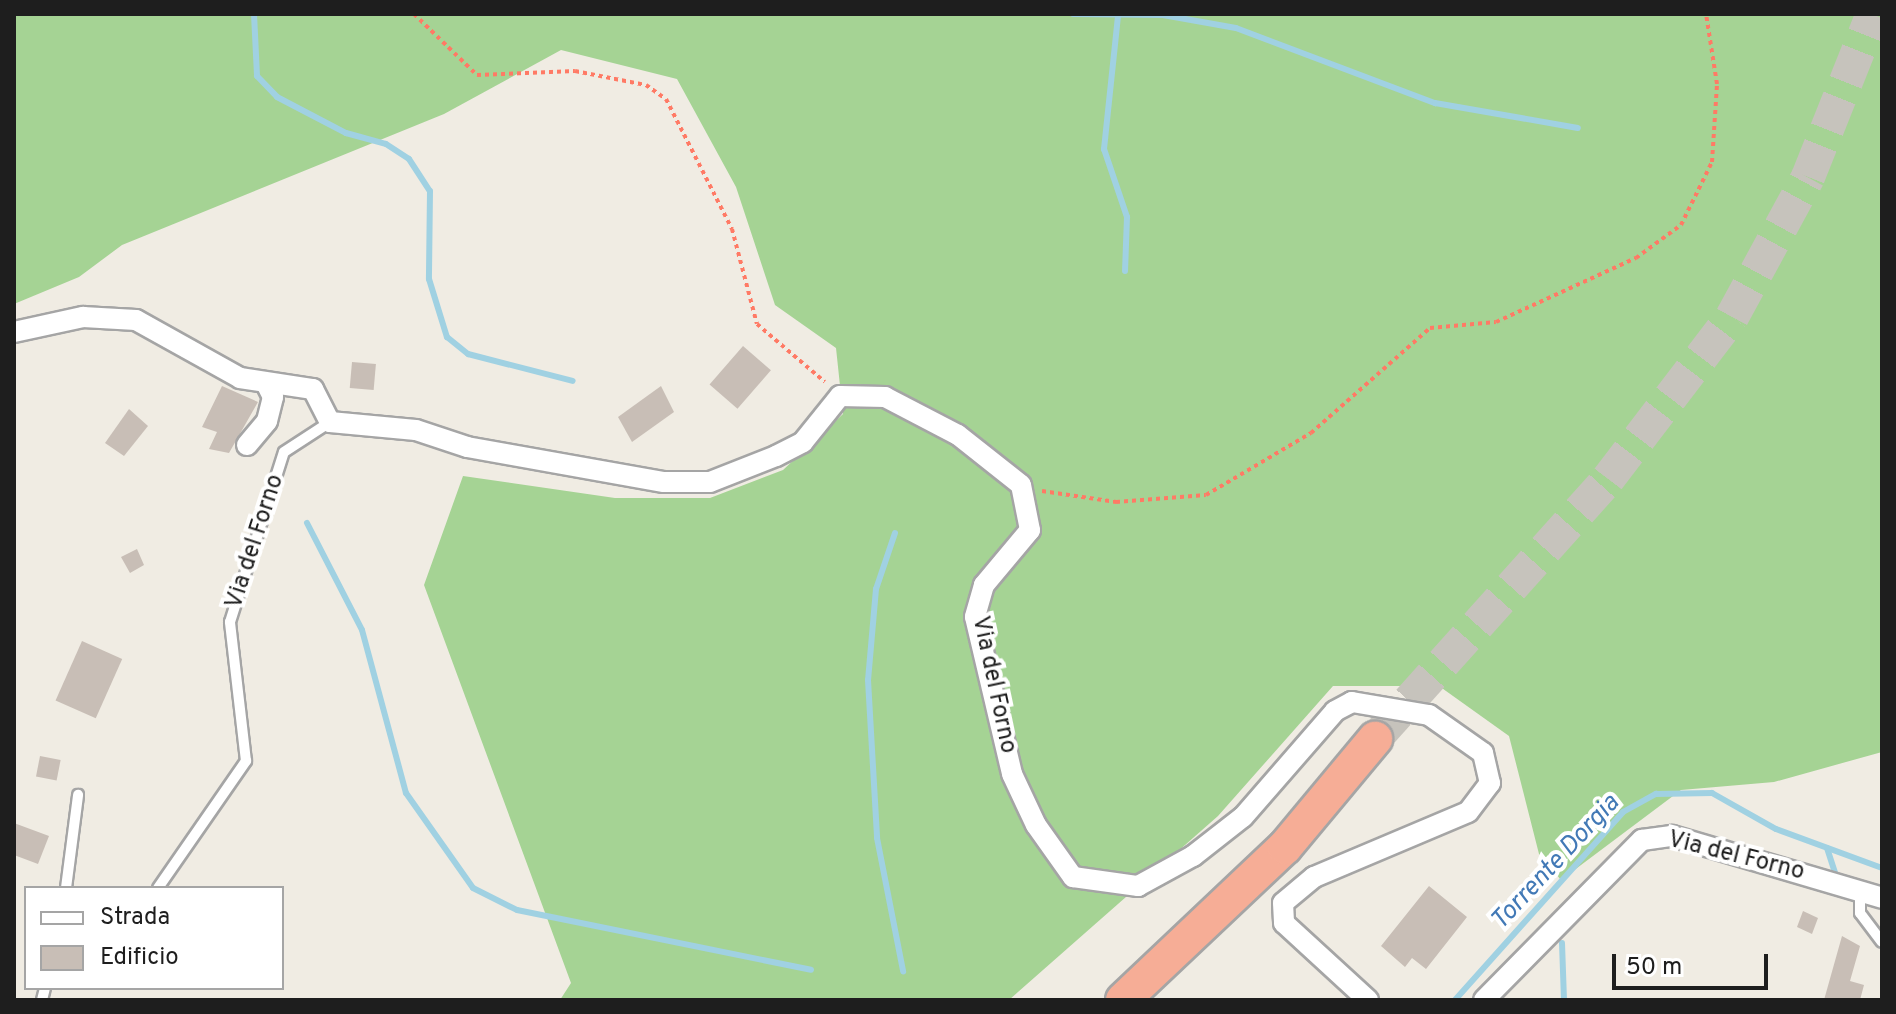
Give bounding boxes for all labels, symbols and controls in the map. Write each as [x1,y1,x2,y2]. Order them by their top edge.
street label: Via del Forno [221,471,291,613]
street label: Via del Forno [964,614,1022,756]
water label: Torrente Dorgia [1485,789,1627,937]
street label: Via del Forno [1665,826,1807,888]
legend [24,886,284,990]
text: Strada [100,903,170,933]
scale bar [1616,938,1772,988]
text: Edificio [100,943,179,973]
text: 50 m [1626,953,1682,983]

